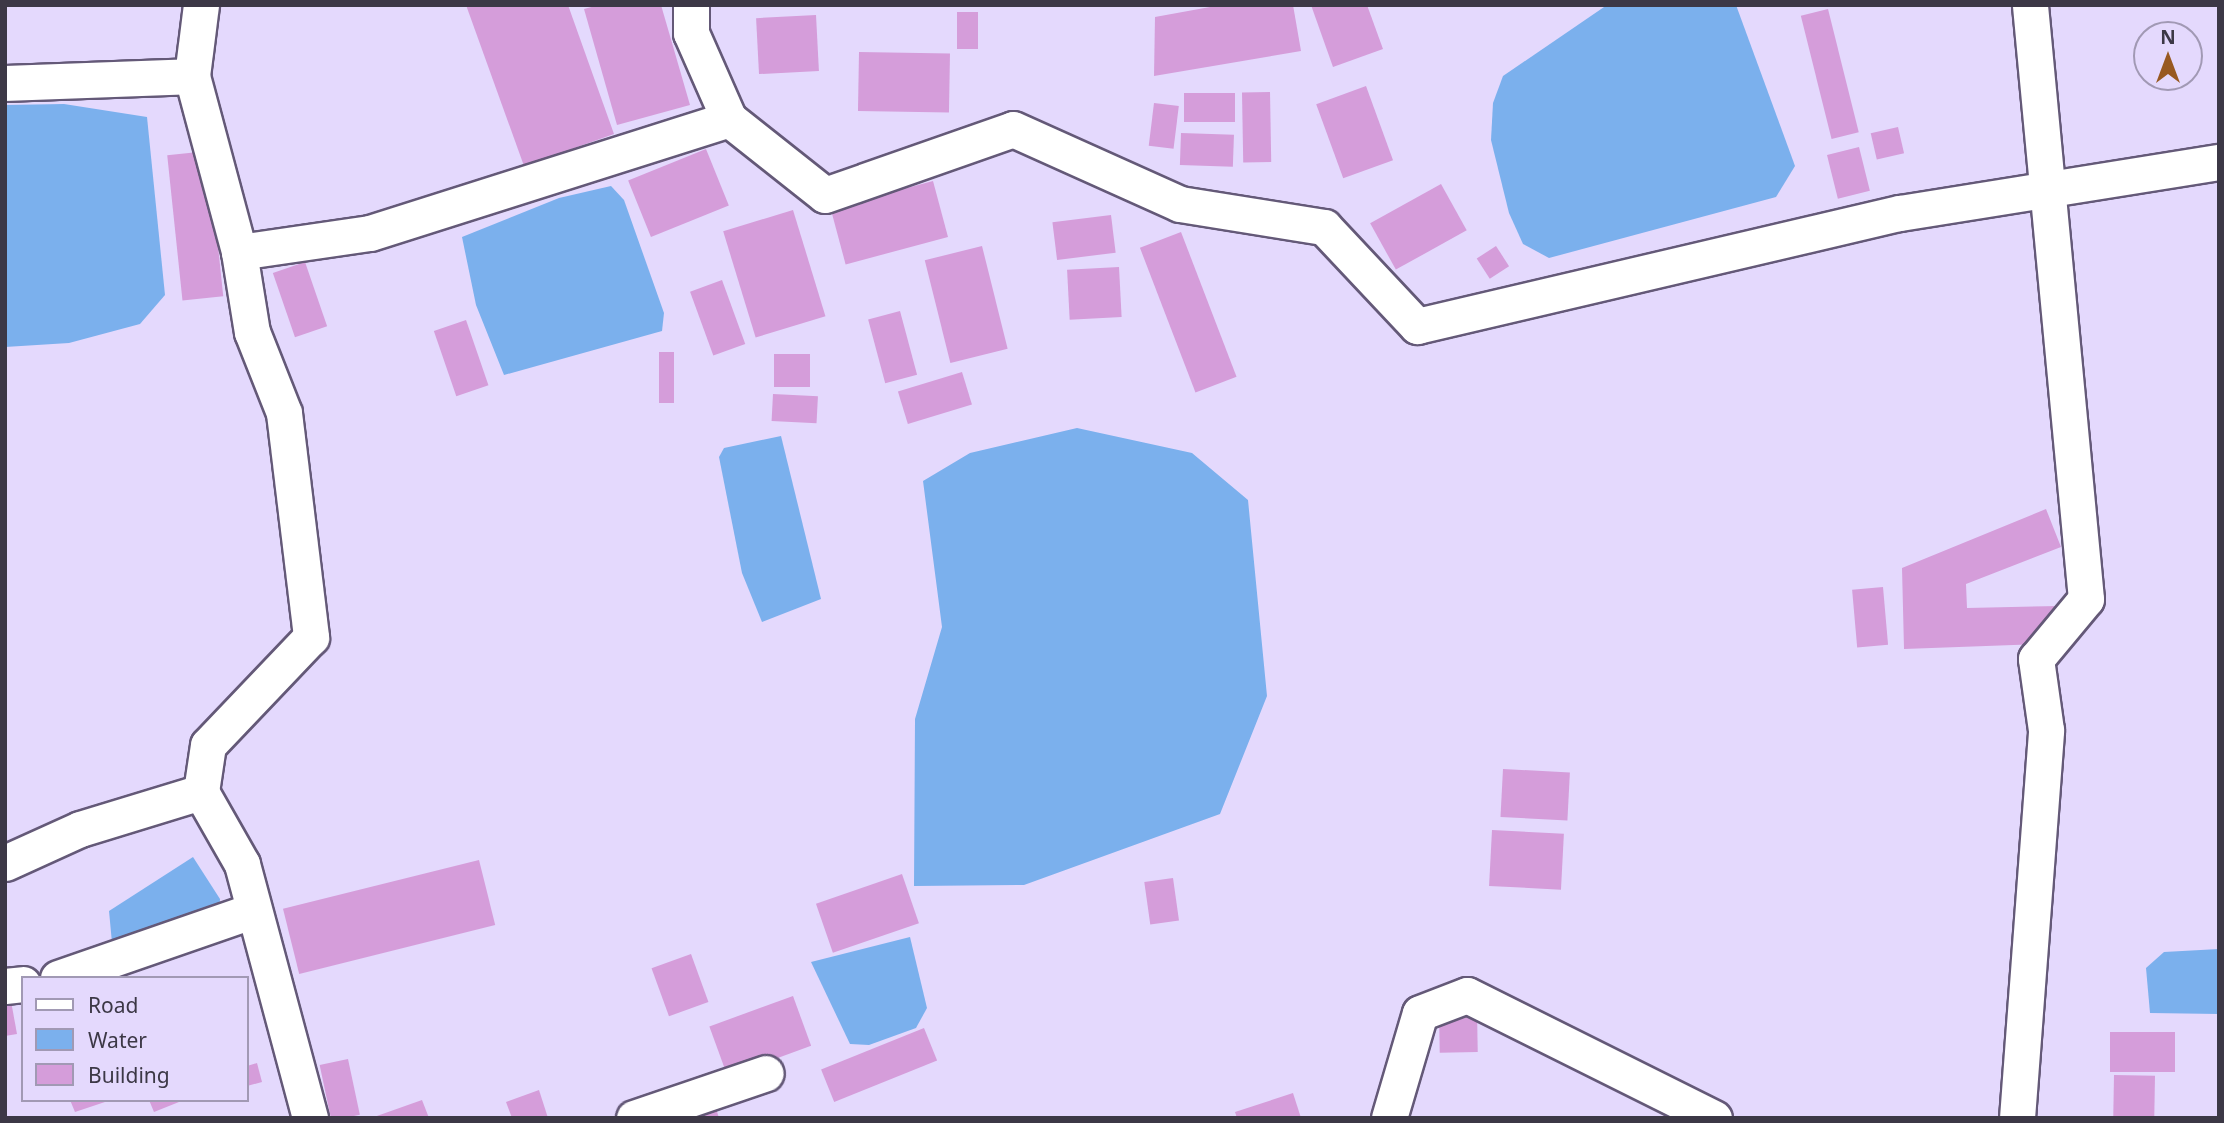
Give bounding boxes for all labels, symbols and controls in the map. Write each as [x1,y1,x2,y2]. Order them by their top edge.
north arrow [2133,21,2203,91]
text: N [2160,24,2176,50]
legend [21,976,248,1102]
text: Road [88,991,138,1019]
text: Water [88,1026,147,1054]
text: Building [88,1061,170,1089]

